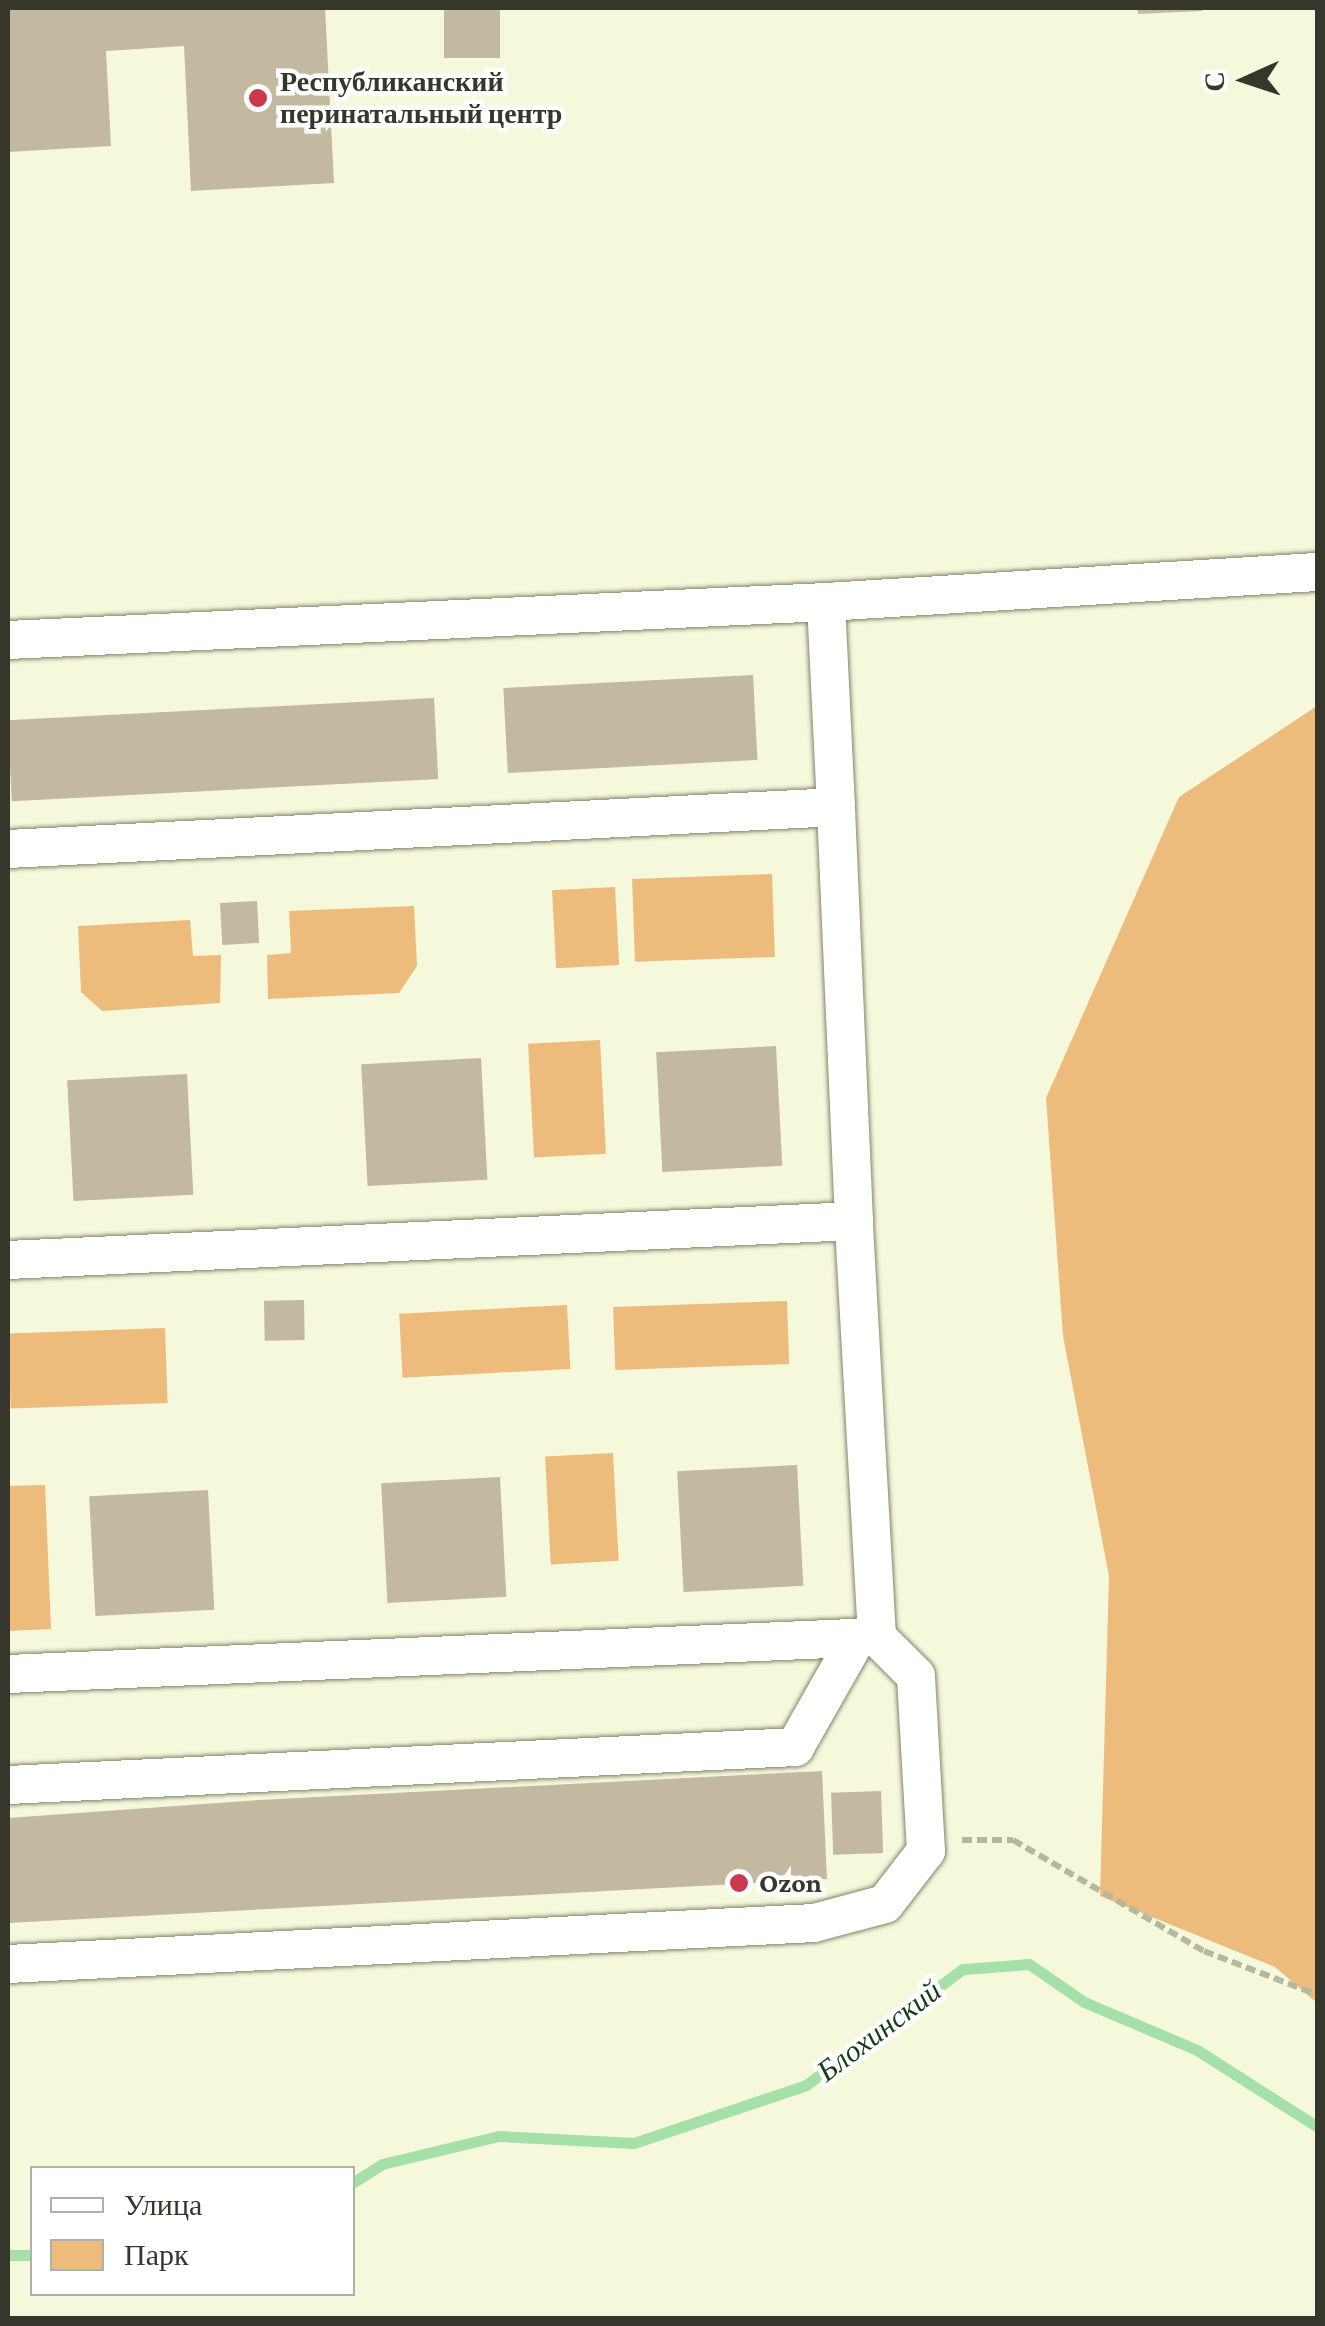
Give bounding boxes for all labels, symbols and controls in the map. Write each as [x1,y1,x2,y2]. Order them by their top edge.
north arrow [1195,30,1295,130]
place label: Республиканский перинатальный центр [280,65,562,131]
text: С [1199,71,1231,93]
marker: Республиканский перинатальный центр [245,85,271,111]
place label: Ozon [759,1866,822,1900]
marker: Ozon [728,1872,750,1894]
water label: Блохинский [810,1973,948,2089]
legend [30,2166,355,2296]
text: Улица [124,2188,202,2221]
text: Парк [124,2238,189,2271]

